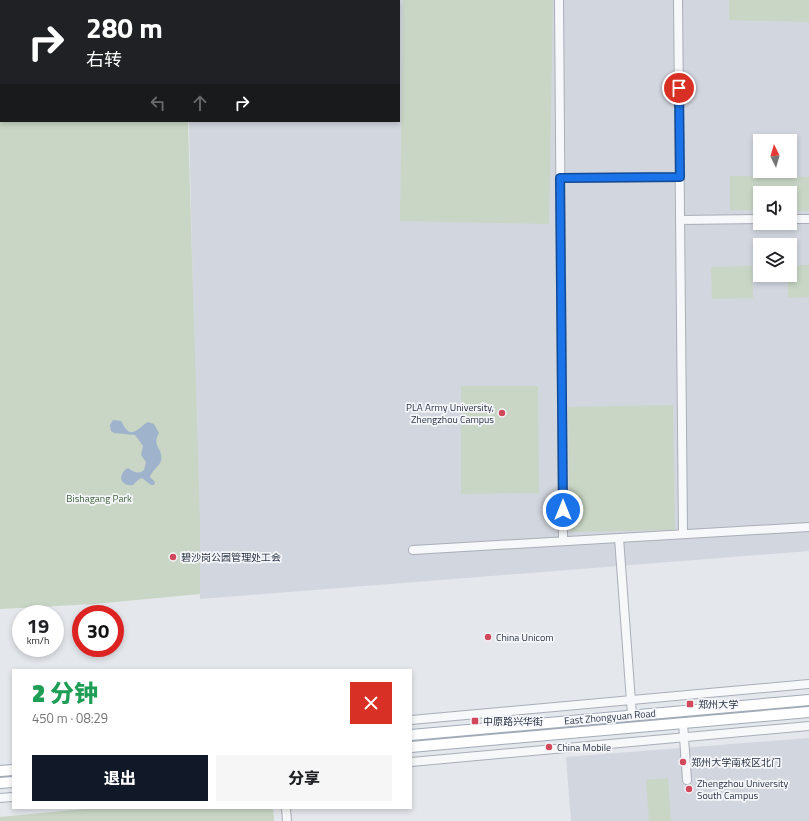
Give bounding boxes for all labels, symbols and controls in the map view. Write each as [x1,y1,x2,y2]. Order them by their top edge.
text: 280 m [86,6,163,49]
icon: right [20,16,72,68]
text: 右转 [86,46,122,73]
pin [662,71,696,105]
icon: arrive [668,77,690,99]
icon: left [147,92,169,114]
icon: ahead [189,92,211,114]
icon: right [231,92,253,114]
north arrow [753,134,797,178]
map controls [753,134,797,282]
button: sound [753,186,797,230]
button: layers [753,238,797,282]
place label: PLA Army University, Zhengzhou Campus [406,400,494,427]
marker: PLA Army University, Zhengzhou Campus [497,408,507,418]
position arrow [542,489,584,531]
park label: Bishagang Park [66,491,132,506]
place label: 碧沙岗公园管理处工会 [181,550,281,565]
marker: 碧沙岗公园管理处工会 [168,552,178,562]
speed limit sign: 30 [72,605,124,657]
text: 19 [27,610,49,641]
place label: China Unicom [496,630,554,645]
marker: China Unicom [483,632,493,642]
text: km/h [27,633,49,648]
text: 2 分钟 [32,675,98,711]
button: close [350,682,392,724]
place label: 郑州大学 [698,697,738,712]
marker: 郑州大学 [685,699,695,709]
street label: East Zhongyuan Road [564,706,656,728]
text: 450 m · 08:29 [32,708,108,728]
place label: 中原路兴华街 [483,714,543,729]
marker: 中原路兴华街 [470,716,480,726]
place label: China Mobile [557,740,611,755]
marker: China Mobile [544,742,554,752]
button: 退出 [32,755,208,801]
button: 分享 [216,755,392,801]
place label: 郑州大学南校区北门 [691,755,781,770]
marker: 郑州大学南校区北门 [678,757,688,767]
place label: Zhengzhou University South Campus [697,776,789,803]
marker: Zhengzhou University South Campus [684,784,694,794]

